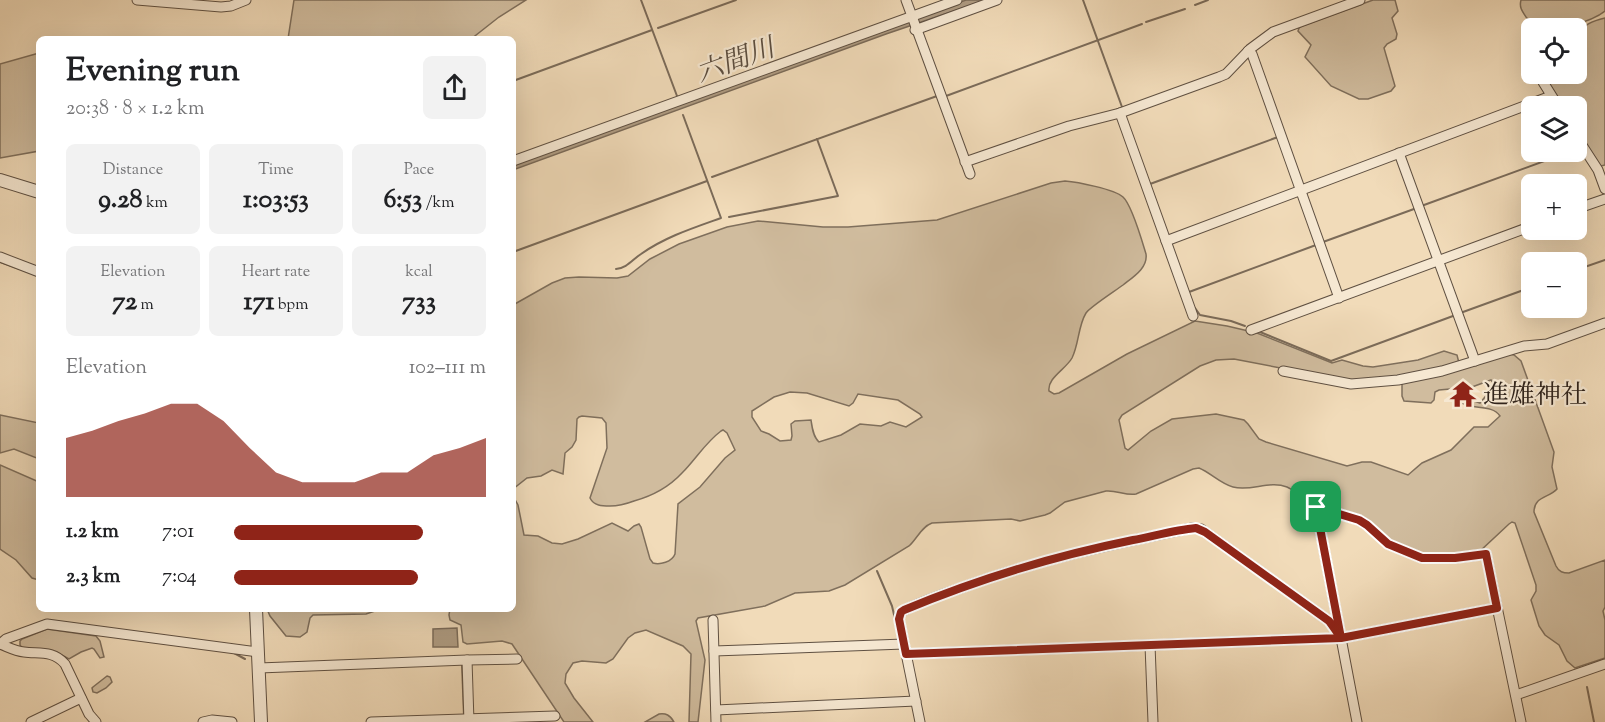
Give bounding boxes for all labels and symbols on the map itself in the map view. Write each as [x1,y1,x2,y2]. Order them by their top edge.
water label: 六間川 [691,29,783,95]
place label: 進雄神社 [1483,378,1587,415]
temple icon: 進雄神社 [1448,379,1478,409]
pin [1290,481,1341,532]

